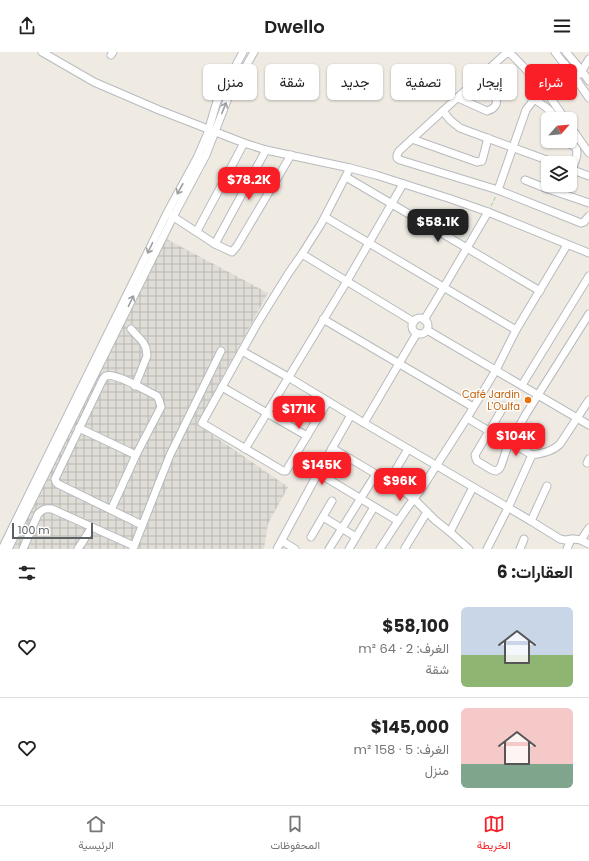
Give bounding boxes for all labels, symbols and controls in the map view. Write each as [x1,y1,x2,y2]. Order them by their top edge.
text: Dwello [264,14,325,39]
icon: share [16,15,38,37]
icon: menu [551,15,573,37]
chip: منزل [203,64,257,100]
chip: شقة [265,64,319,100]
chip: جديد [327,64,383,100]
chip: تصفية [391,64,455,100]
chip: إيجار [463,64,517,100]
chip: شراء [525,64,577,100]
one-way arrow [220,103,228,115]
north arrow [541,112,577,148]
map controls [541,112,577,192]
button: layers [541,156,577,192]
pin: $78.2K [216,167,282,201]
text: $78.2K [227,170,271,189]
one-way arrow [176,183,184,195]
pin: $58.1K [405,209,471,243]
text: $58.1K [416,212,460,231]
one-way arrow [146,242,153,254]
one-way arrow [128,295,135,307]
place label: Café Jardin L'Oulfa [462,387,520,414]
marker: Café Jardin L'Oulfa [523,395,533,405]
pin: $171K [271,396,327,430]
text: $171K [282,399,316,418]
pin: $104K [488,423,544,457]
text: $104K [496,426,536,445]
pin: $145K [294,452,350,486]
text: $145K [302,455,342,474]
pin: $96K [376,468,424,502]
text: $96K [383,471,417,490]
scale bar [12,521,93,540]
text: 100 m [18,522,50,538]
text: العقارات: 6 [497,560,573,584]
icon: filters [16,562,38,584]
text: $58,100 [382,614,449,638]
icon: home [493,623,541,671]
icon: heart [16,636,38,658]
text: الغرف: 2 · 64 m² [358,639,449,658]
text: شقة [426,660,449,679]
text: $145,000 [371,715,449,739]
icon: home [493,724,541,772]
icon: heart [16,737,38,759]
text: الغرف: 5 · 158 m² [354,740,449,759]
text: منزل [425,761,449,780]
tab: الرئيسية [78,813,114,855]
tab: المحفوظات [271,813,320,855]
tab: الخريطة [477,813,511,855]

